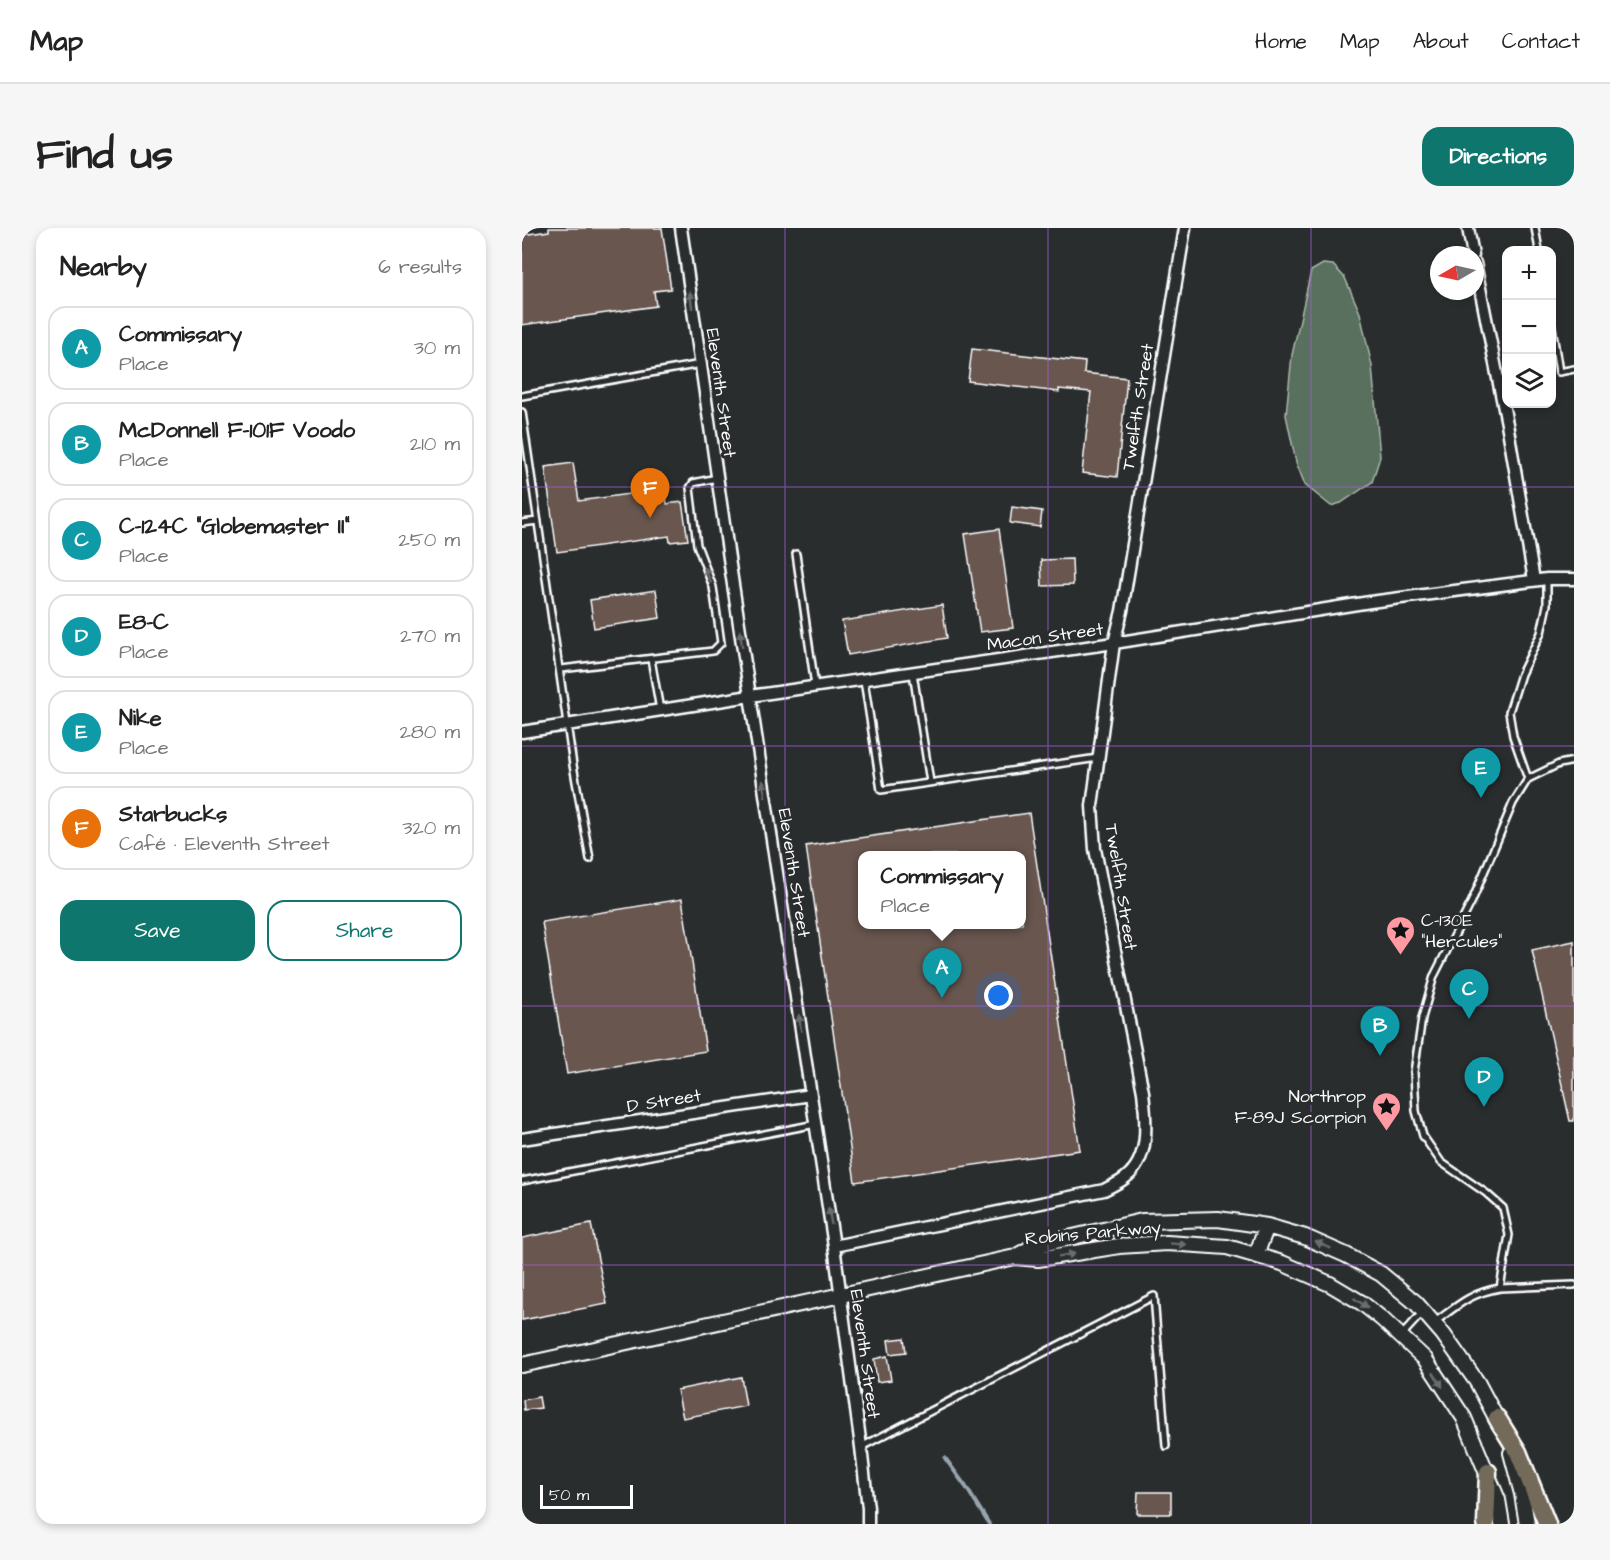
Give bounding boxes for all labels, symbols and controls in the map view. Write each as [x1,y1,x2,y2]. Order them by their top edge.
text: Map [30,22,83,61]
text: Home [1255,27,1307,56]
text: Map [1340,27,1380,56]
text: About [1413,27,1469,56]
text: Contact [1502,27,1580,56]
text: Find us [36,127,173,185]
button: Directions [1422,127,1574,186]
north arrow [1430,246,1484,300]
map controls [1502,246,1556,408]
button: + [1502,246,1556,300]
text: Nearby [60,249,147,285]
text: 6 results [378,253,462,281]
one-way arrow [687,291,696,310]
button: − [1502,300,1556,354]
text: Commissary [119,319,242,350]
street label: Eleventh Street [700,327,743,460]
text: A [75,334,88,362]
text: 30 m [414,334,460,362]
street label: Twelfth Street [1116,341,1160,472]
text: Place [119,350,169,378]
button: layers [1502,354,1556,408]
text: McDonnell F-101F Voodo [119,415,355,446]
text: B [74,430,89,458]
text: 210 m [410,430,460,458]
text: Place [119,446,169,474]
pin: F [630,468,670,518]
text: C-124C “Globemaster II” [119,511,350,542]
text: C [74,526,89,554]
text: 250 m [398,526,460,554]
text: Place [119,542,169,570]
one-way arrow [703,566,712,584]
text: E8-C [119,607,169,638]
street label: Macon Street [985,616,1106,658]
text: D [75,622,88,650]
text: 270 m [400,622,460,650]
one-way arrow [737,629,746,648]
text: Place [119,638,169,666]
text: Nike [119,703,162,734]
text: E [76,718,87,746]
text: 280 m [399,718,460,746]
text: Place [119,734,169,762]
pin: E [1462,748,1500,798]
one-way arrow [760,780,769,799]
text: Starbucks [119,799,227,830]
street label: Eleventh Street [771,807,817,940]
text: F [75,814,88,842]
text: 320 m [402,814,460,842]
street label: Twelfth Street [1099,822,1143,953]
text: Café · Eleventh Street [119,830,330,858]
popup [858,851,1026,929]
text: Commissary [880,861,1004,892]
text: Place [880,892,930,920]
button: Save [60,900,255,961]
button: Share [267,900,462,961]
place label: C-130E “Hercules” [1421,908,1502,954]
place icon: C-130E “Hercules” [1384,914,1416,956]
pin: A [922,948,962,998]
pin: C [1450,970,1488,1019]
your location [984,981,1013,1010]
pin: B [1360,1006,1400,1056]
one-way arrow [796,1014,805,1033]
pin: D [1464,1058,1504,1107]
street label: D Street [625,1083,703,1119]
place label: Northrop F-89J Scorpion [1234,1084,1366,1130]
place icon: Northrop F-89J Scorpion [1371,1090,1403,1132]
one-way arrow [825,1207,834,1226]
street label: Robins Parkway [1024,1215,1162,1252]
one-way arrow [1168,1239,1187,1249]
one-way arrow [1313,1240,1331,1250]
one-way arrow [1058,1250,1077,1259]
street label: Eleventh Street [844,1288,887,1421]
one-way arrow [1352,1297,1369,1308]
one-way arrow [1433,1372,1444,1388]
scale bar [540,1482,633,1510]
text: 50 m [549,1484,589,1506]

